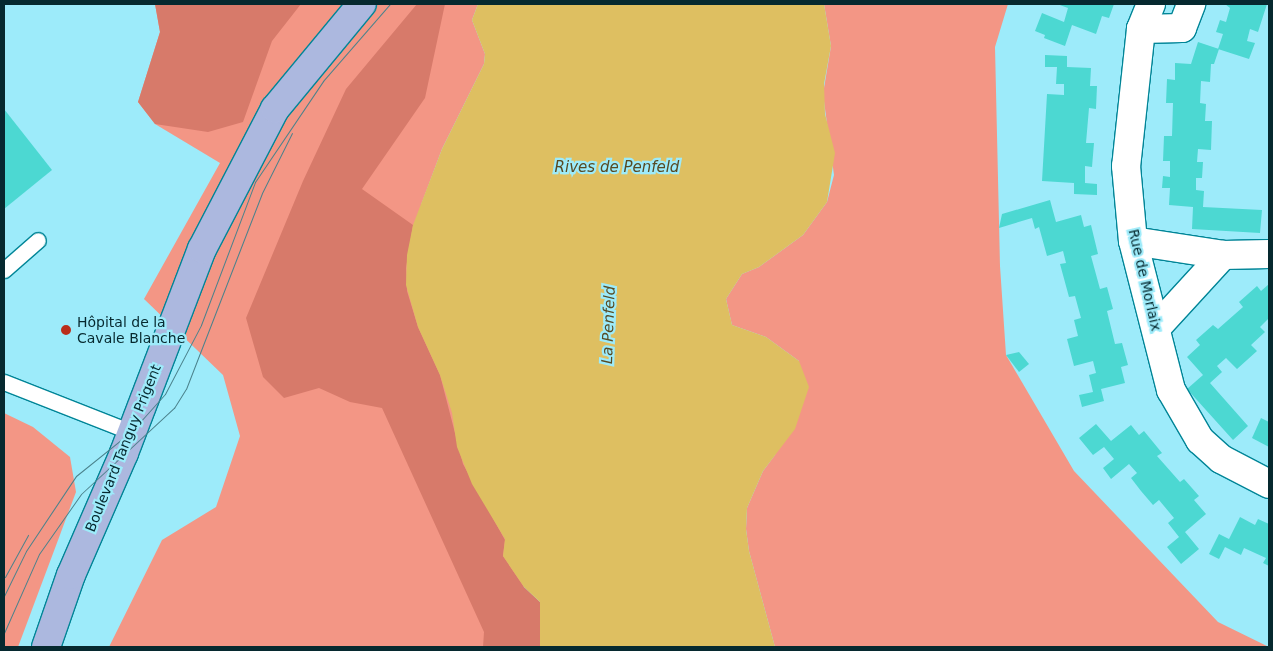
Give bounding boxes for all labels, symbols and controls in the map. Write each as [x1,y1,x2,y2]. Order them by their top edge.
water label: Rives de Penfeld [555,159,679,177]
street label: Rue de Morlaix [1125,227,1165,333]
water label: La Penfeld [599,286,619,364]
place label: Hôpital de la Cavale Blanche [77,314,185,347]
marker: Hôpital de la Cavale Blanche [59,323,73,337]
street label: Boulevard Tanguy Prigent [82,362,164,534]

